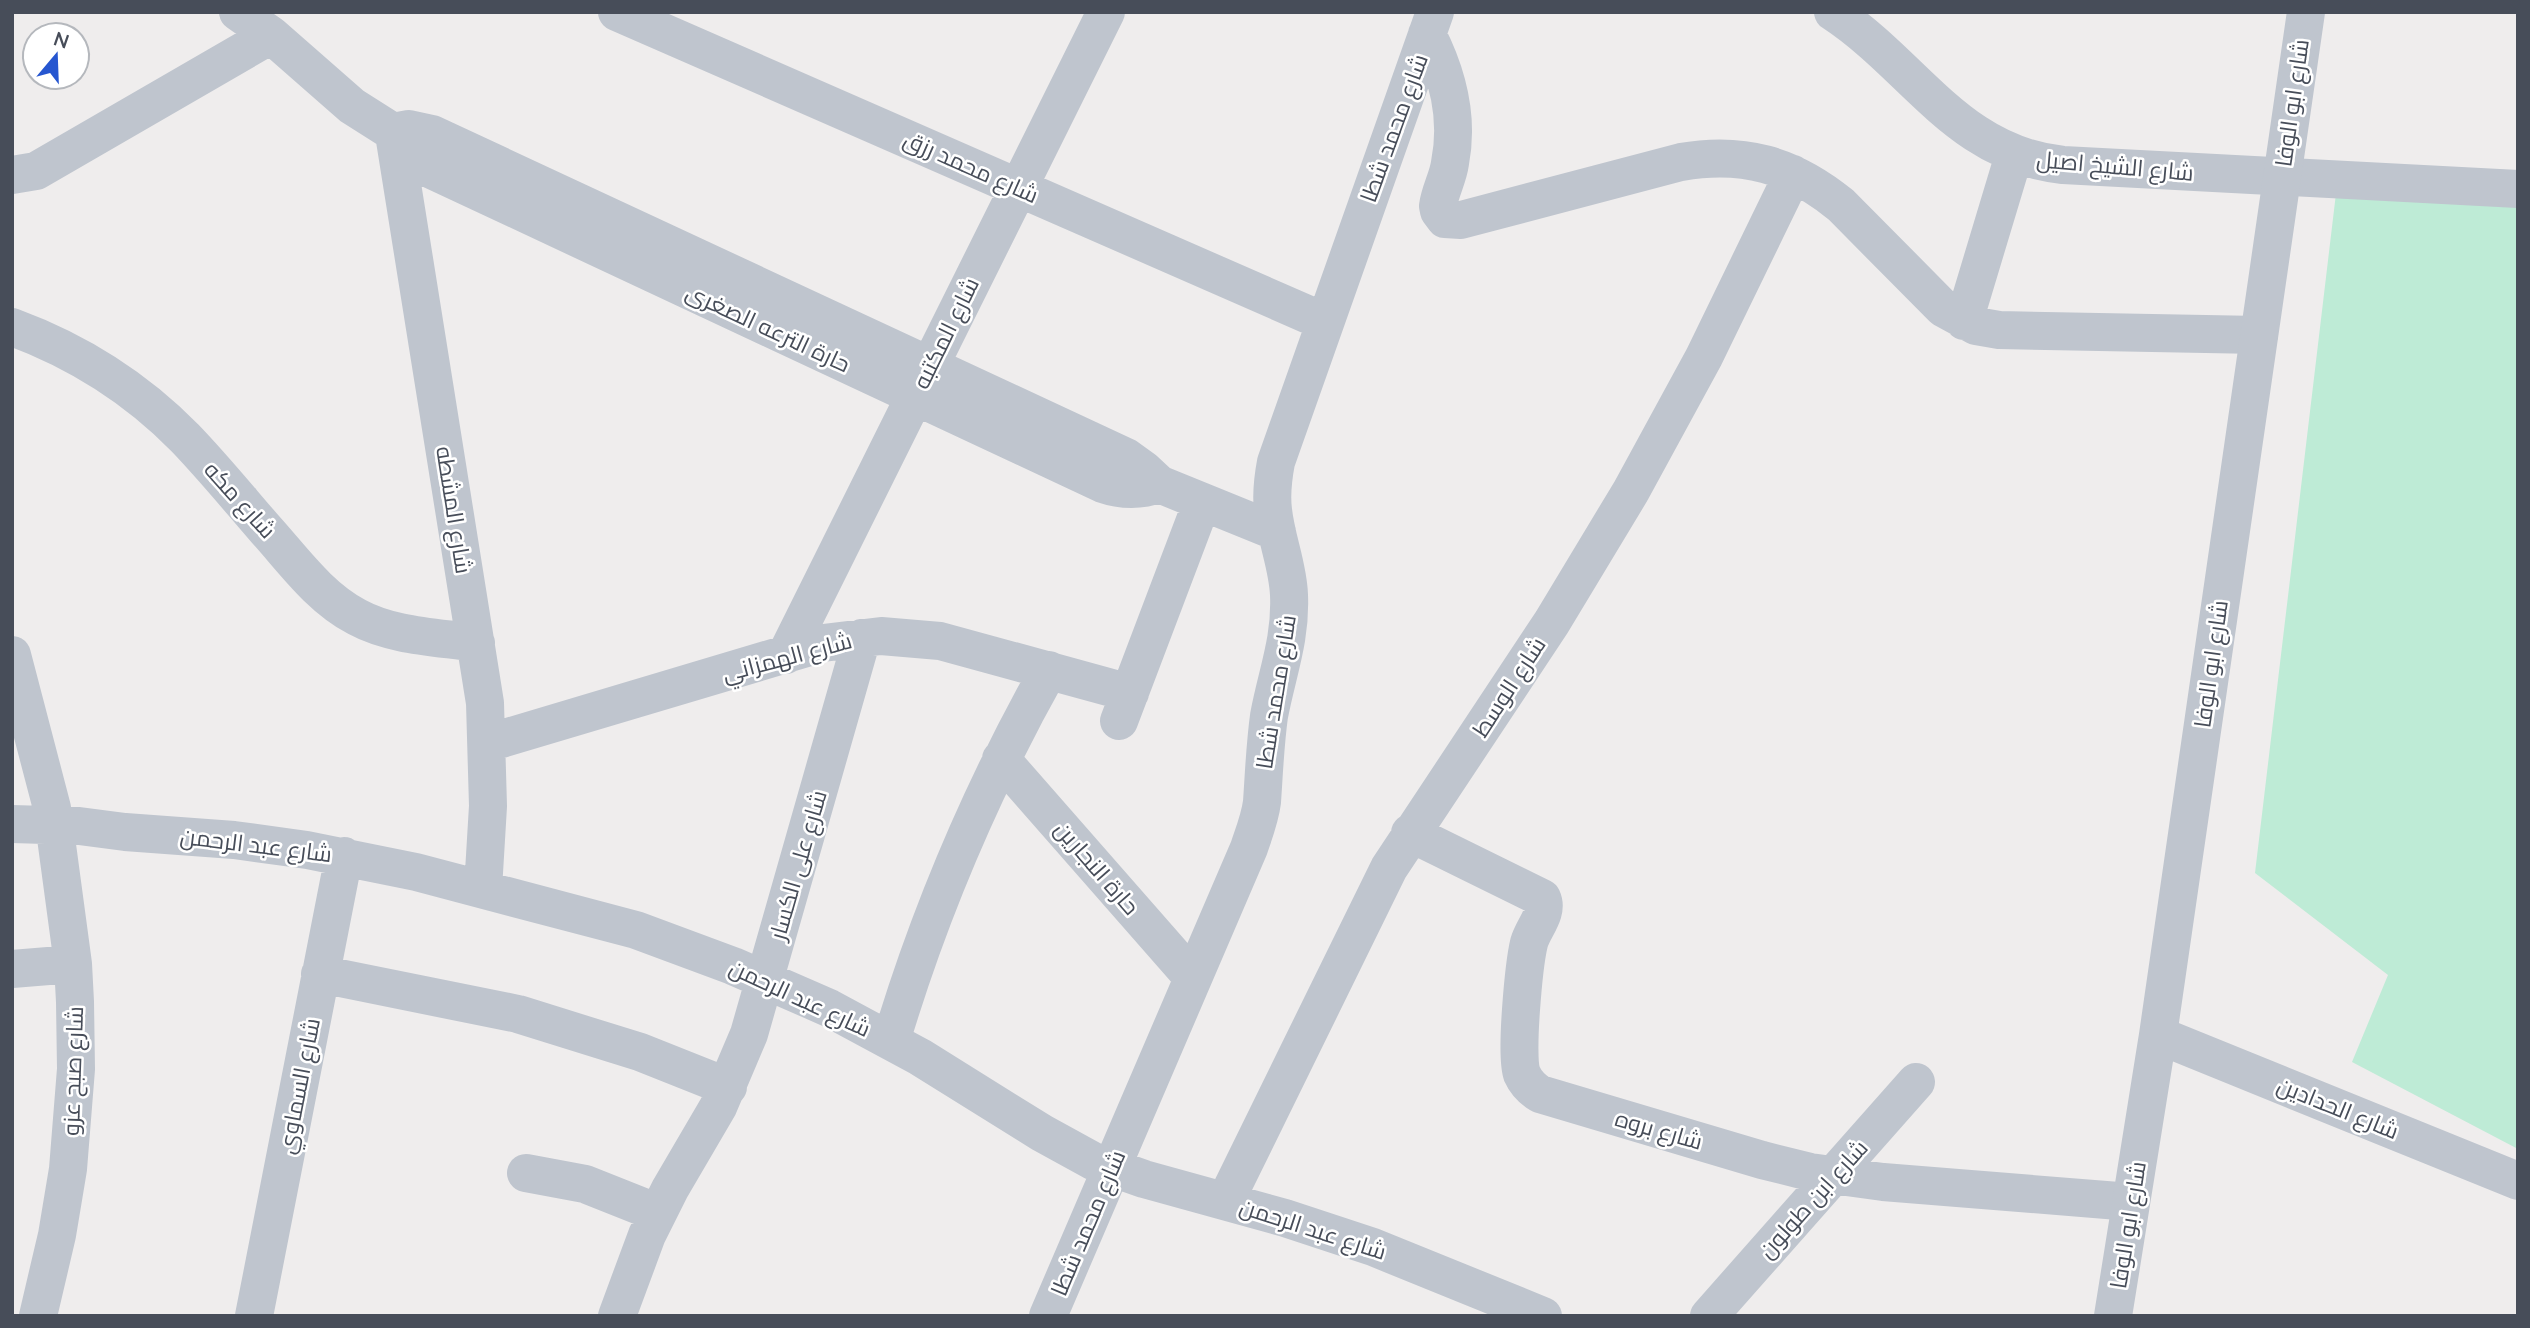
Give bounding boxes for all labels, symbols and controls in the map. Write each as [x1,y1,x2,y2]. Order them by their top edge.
north arrow [21,21,91,91]
text: N [51,26,72,53]
street label: شارع ابو الوفا [2268,37,2317,169]
street label: شارع محمد شطا [1353,50,1436,207]
street label: شارع محمد رزق [898,124,1043,211]
street label: شارع الشيخ اصيل [2035,144,2195,189]
street label: شارع المكتبه [906,272,987,394]
street label: حارة الترعه الصغرى [681,277,855,378]
street label: شارع المشطه [428,444,479,576]
street label: شارع مكه [197,455,282,546]
street label: شارع ابو الوفا [2187,598,2236,730]
street label: شارع محمد شطا [1249,613,1304,771]
street label: شارع الهمزاني [719,625,856,692]
street label: شارع الوسط [1465,631,1553,743]
street label: شارع على الكسار [762,787,835,946]
street label: حارة النجارين [1049,815,1146,921]
street label: شارع عبد الرحمن [178,821,334,870]
street label: شارع عبد الرحمن [724,952,876,1045]
street label: شارع صبح عزو [56,1006,91,1136]
street label: شارع السماوي [271,1015,330,1157]
street label: شارع الحدادين [2272,1070,2403,1147]
street label: شارع بروه [1612,1103,1706,1158]
street label: شارع ابن طولون [1752,1133,1875,1265]
street label: شارع محمد شطا [1044,1145,1133,1301]
street label: شارع ابو الوفا [2103,1159,2154,1291]
street label: شارع عبد الرحمن [1235,1191,1390,1268]

